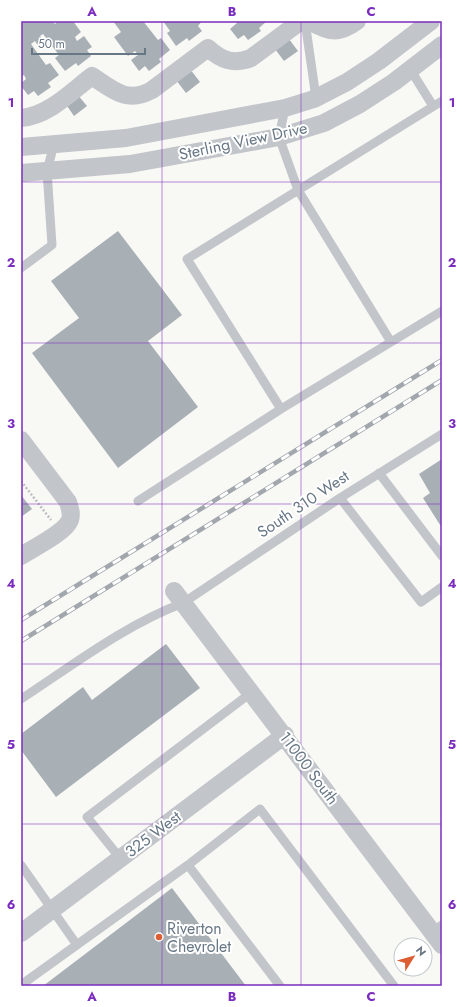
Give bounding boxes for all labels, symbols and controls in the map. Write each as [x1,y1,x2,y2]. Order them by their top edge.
text: A [86,2,97,21]
text: B [228,2,237,21]
text: C [366,2,376,21]
scale bar [32,30,145,56]
text: 50 m [38,35,65,53]
text: 1 [8,93,14,112]
text: 1 [449,93,455,112]
street label: Sterling View Drive [177,116,309,166]
text: 2 [7,253,15,272]
text: 2 [448,253,456,272]
text: 3 [7,414,15,433]
text: 3 [448,414,456,433]
street label: South 310 West [252,465,354,543]
text: 4 [6,574,16,593]
text: 4 [447,574,457,593]
street label: 11000 South [274,727,344,809]
text: 5 [7,735,15,754]
text: 5 [448,735,456,754]
street label: 325 West [120,805,186,863]
text: 6 [7,895,16,914]
text: 6 [448,895,457,914]
place label: Riverton Chevrolet [167,917,231,958]
marker: Riverton Chevrolet [154,932,164,942]
north arrow [393,937,433,977]
text: N [412,943,430,959]
text: A [86,987,97,1006]
text: B [228,987,237,1006]
text: C [366,987,376,1006]

